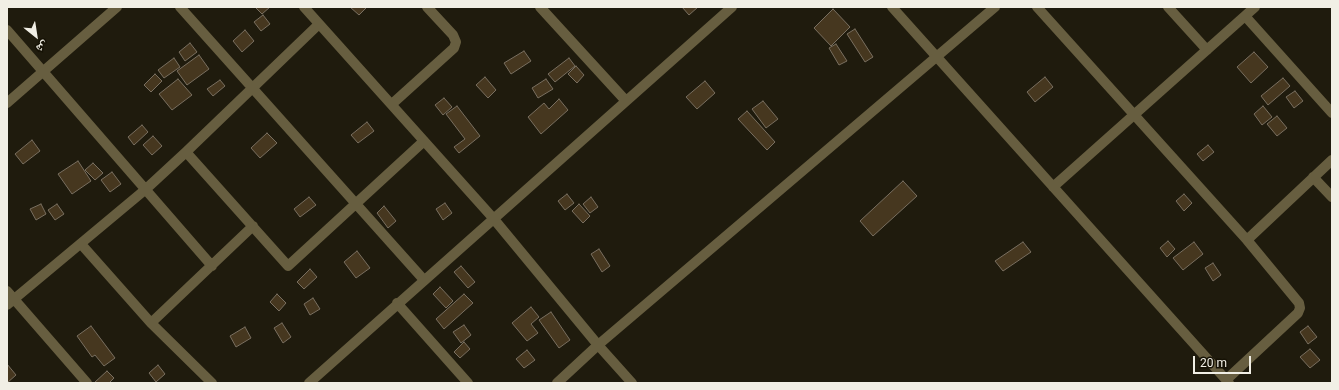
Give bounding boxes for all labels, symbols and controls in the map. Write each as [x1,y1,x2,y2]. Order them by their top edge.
north arrow [16,16,56,56]
text: ش [34,38,51,55]
scale bar [1195,348,1253,374]
text: 20 m [1200,356,1227,370]

